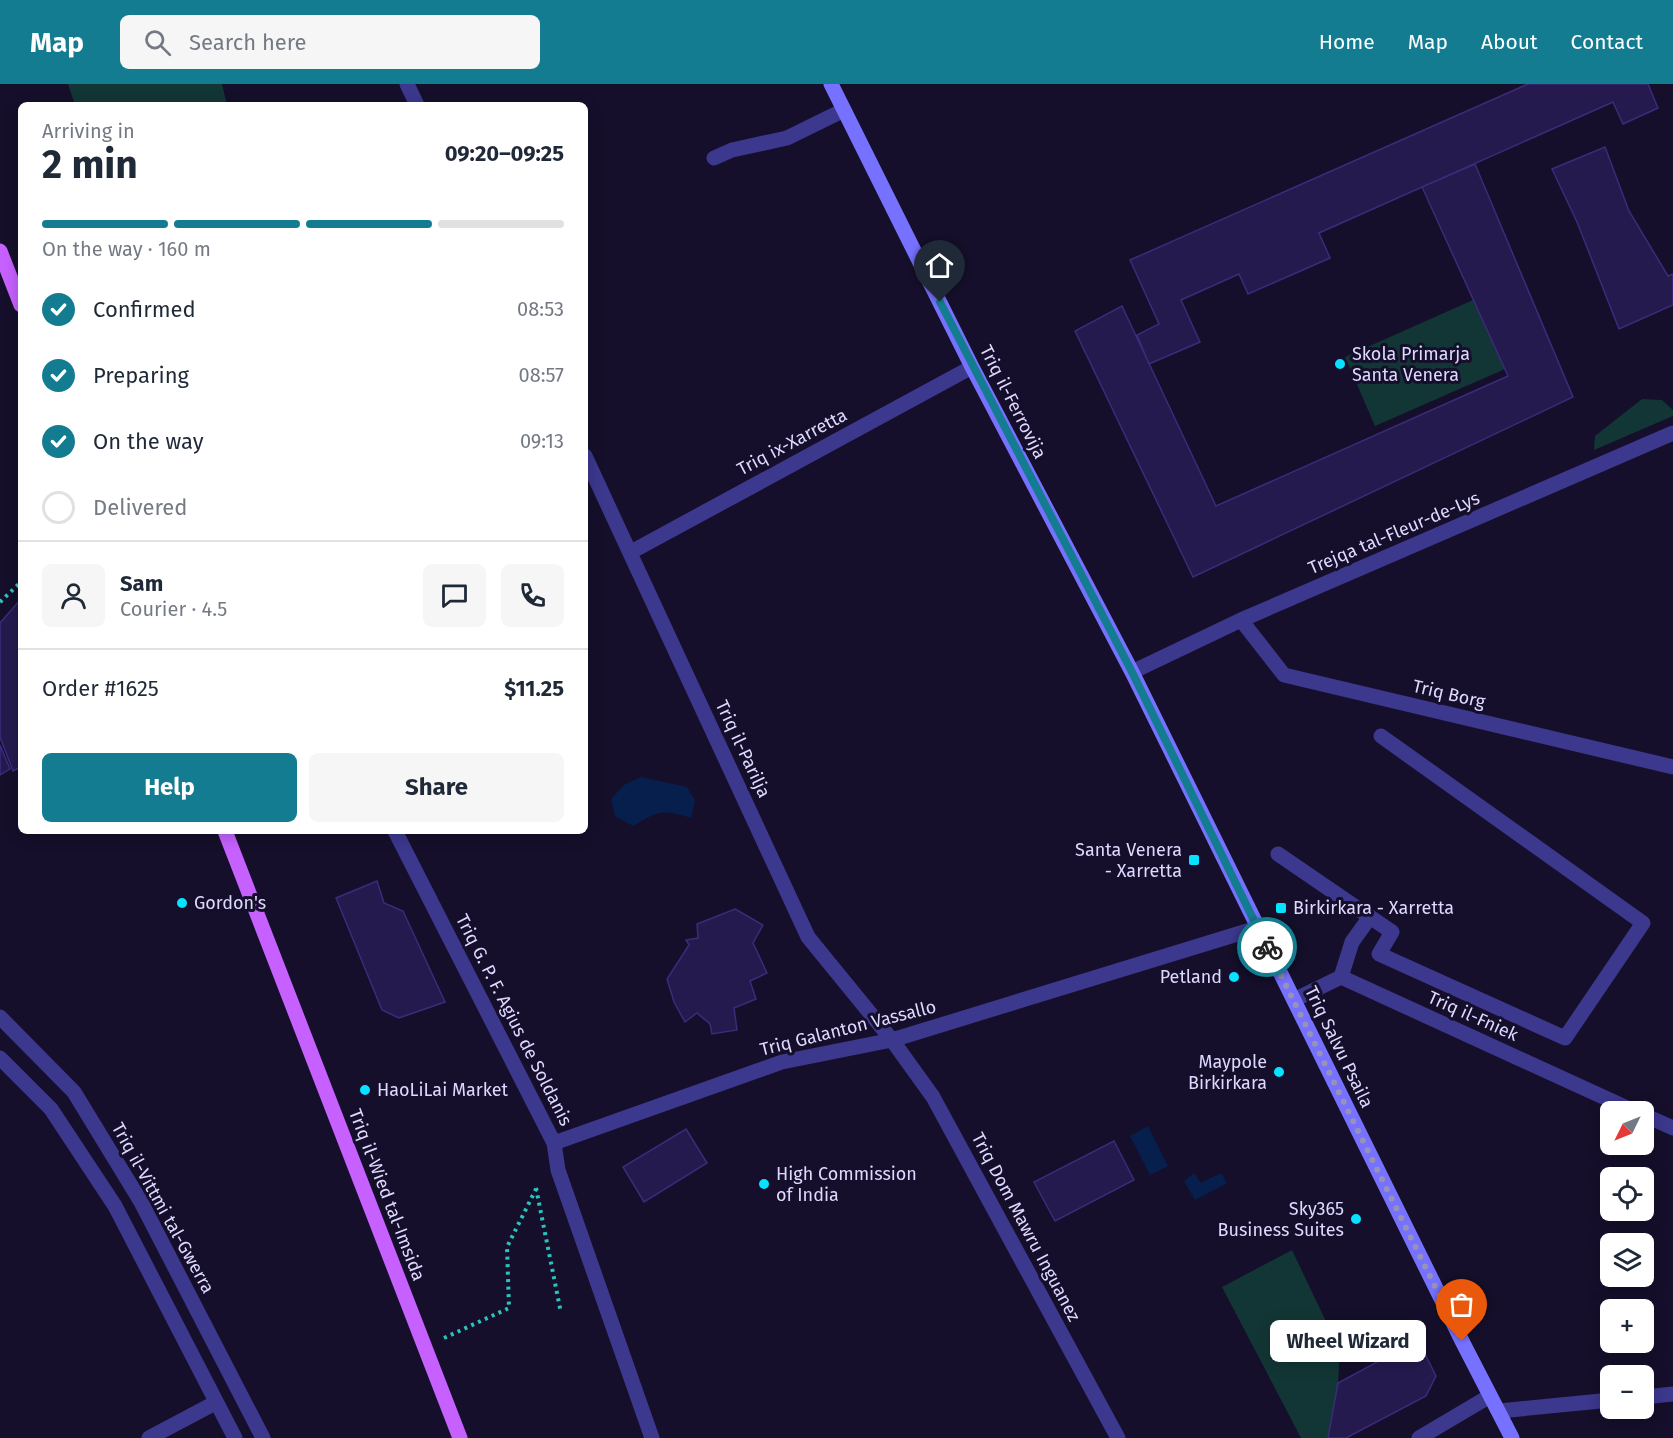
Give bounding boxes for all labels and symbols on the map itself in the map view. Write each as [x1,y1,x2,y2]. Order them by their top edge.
pin [914,240,965,302]
street label: Triq il-Ferrovija [975,342,1051,462]
place label: Skola Primarja Santa Venera [1352,343,1470,386]
marker: Skola Primarja Santa Venera [1333,357,1347,371]
street label: Triq ix-Xarretta [733,404,851,480]
street label: Trejqa tal-Fleur-de-Lys [1305,487,1483,579]
street label: Triq Borg [1411,675,1488,713]
street label: Triq il-Parilja [711,697,775,801]
place label: Santa Venera - Xarretta [1075,839,1182,882]
marker: Santa Venera - Xarretta [1187,853,1201,867]
place label: Gordon's [194,892,266,914]
marker: Gordon's [175,896,189,910]
place label: Birkirkara - Xarretta [1293,897,1454,919]
marker: Birkirkara - Xarretta [1274,901,1288,915]
street label: Triq G. P. F. Agius de Soldanis [451,911,577,1129]
courier [1237,917,1297,977]
place label: Petland [1160,966,1222,988]
marker: Petland [1227,970,1241,984]
street label: Triq Salvu Psaila [1300,982,1378,1112]
street label: Triq il-Fniek [1424,986,1522,1046]
street label: Triq Galanton Vassallo [758,995,938,1061]
place label: Maypole Birkirkara [1188,1051,1267,1094]
marker: Maypole Birkirkara [1272,1065,1286,1079]
place label: HaoLiLai Market [377,1079,509,1101]
marker: HaoLiLai Market [358,1083,372,1097]
north arrow [1600,1101,1654,1155]
street label: Triq il-Wied tal-Imsida [344,1106,430,1284]
street label: Triq il-Vittmi tal-Gwerra [107,1119,219,1297]
street label: Triq Dom Mawru Inguanez [967,1129,1085,1325]
place label: High Commission of India [776,1163,917,1206]
marker: High Commission of India [757,1177,771,1191]
place label: Sky365 Business Suites [1218,1198,1344,1241]
marker: Sky365 Business Suites [1349,1212,1363,1226]
pin [1436,1279,1487,1341]
callout: Wheel Wizard [1270,1320,1426,1362]

